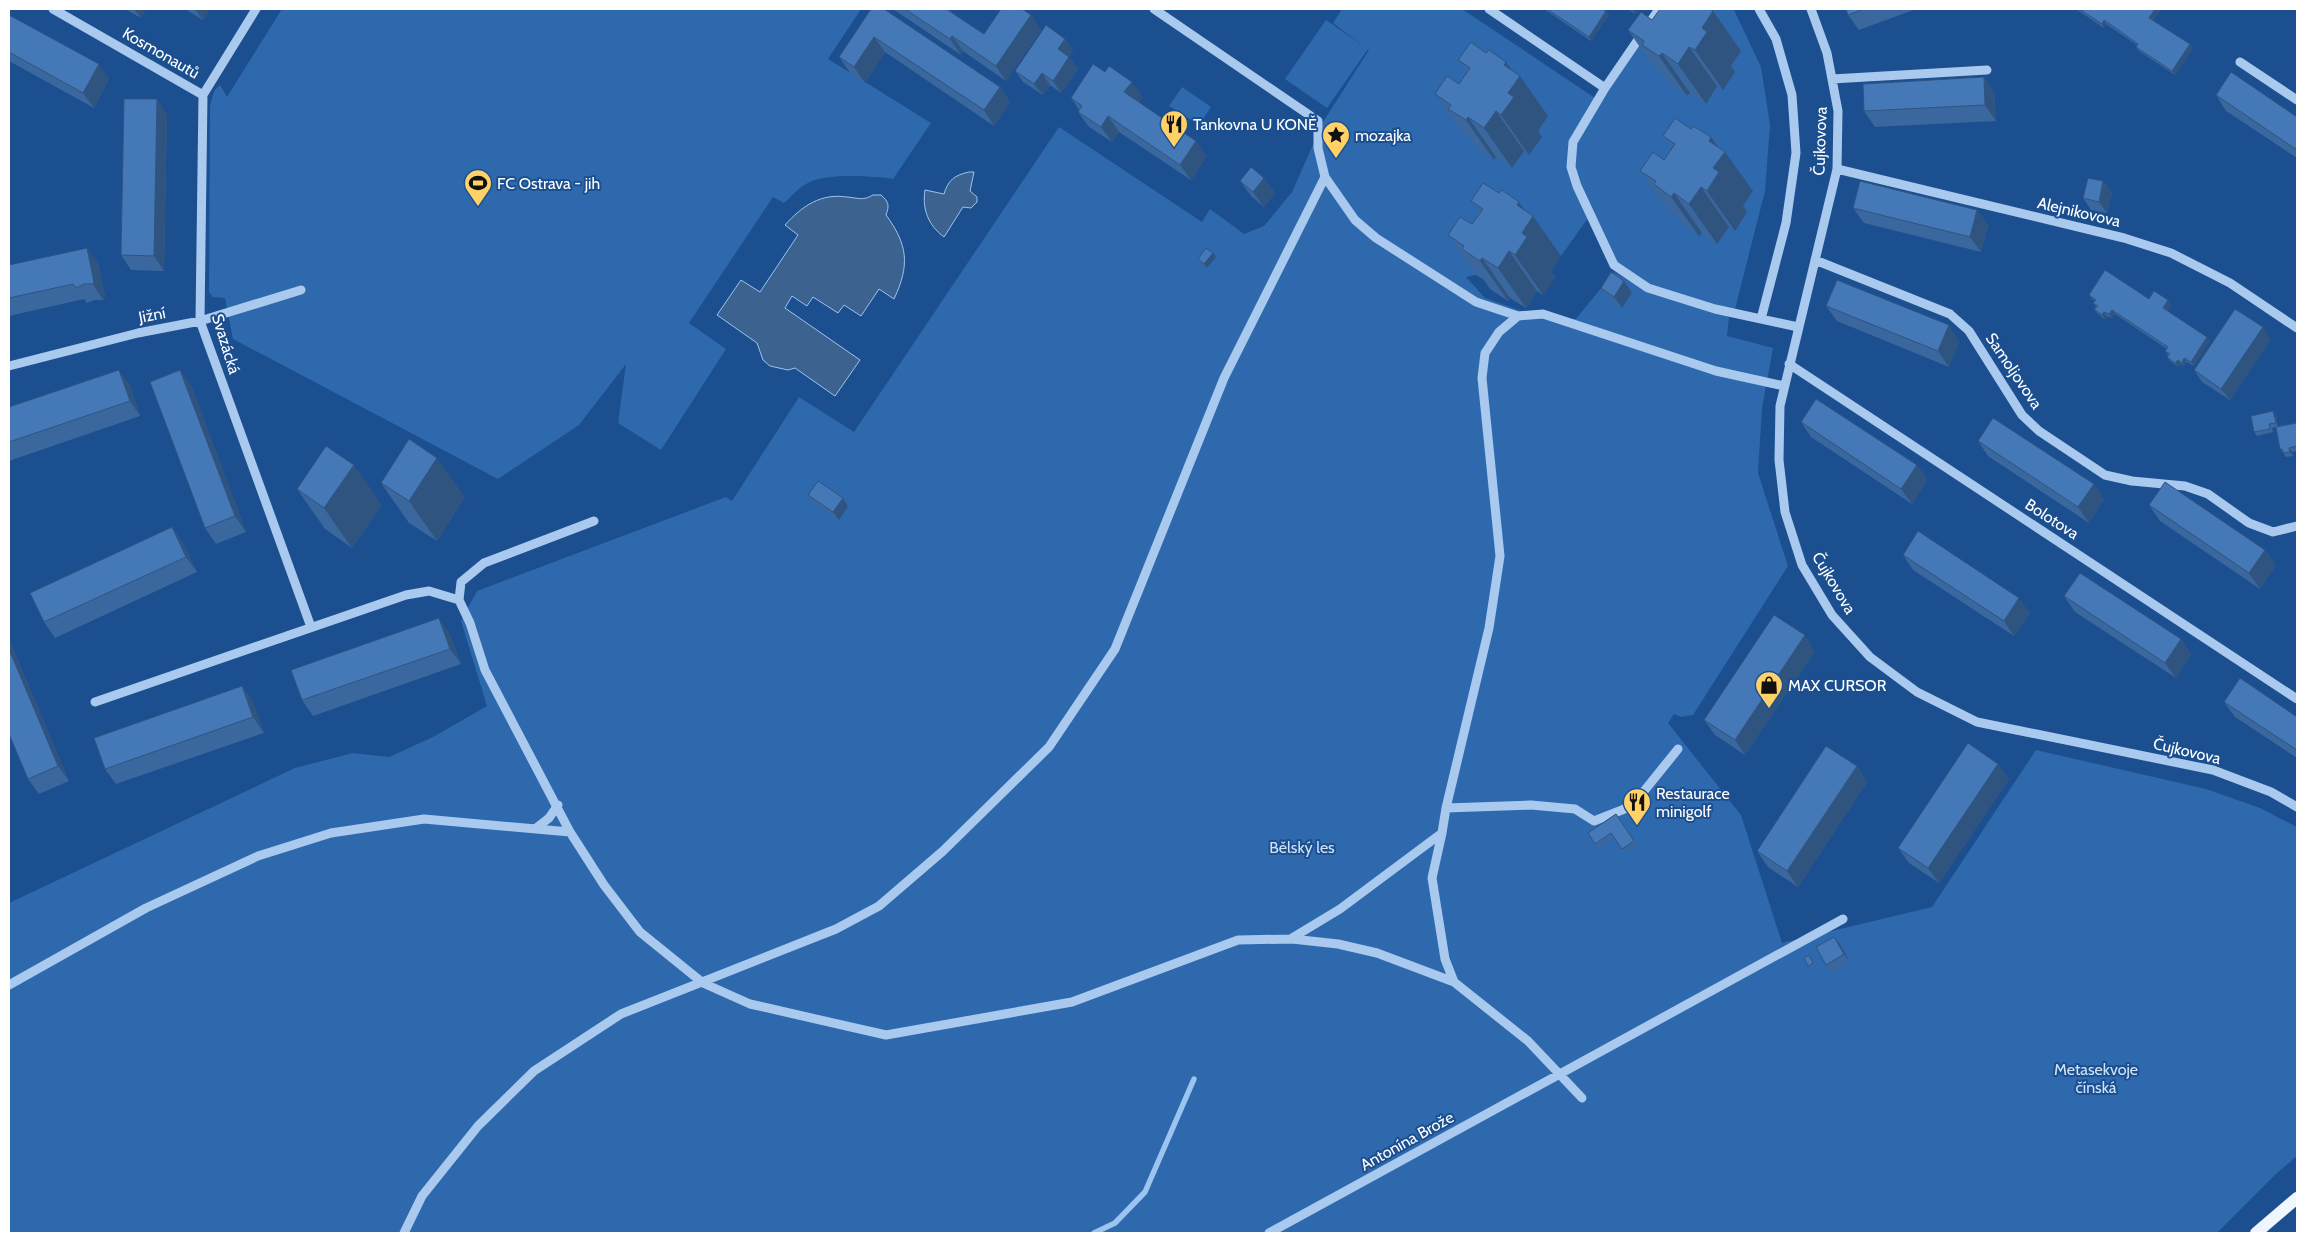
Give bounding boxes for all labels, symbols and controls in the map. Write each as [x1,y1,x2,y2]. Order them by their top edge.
street label: Kosmonautů [119,23,203,83]
street label: Čujkovova [1809,106,1831,176]
restaurant icon: Tankovna U KONĚ [1159,109,1189,148]
place label: Tankovna U KONĚ [1193,115,1317,134]
place icon: mozajka [1321,120,1351,159]
place label: mozajka [1355,126,1411,145]
sports icon: FC Ostrava - jih [463,168,493,207]
place label: FC Ostrava - jih [497,174,600,193]
street label: Alejnikovova [2036,193,2123,231]
street label: Jižní [136,303,168,327]
street label: Svazácká [208,312,244,377]
street label: Samoljovova [1982,329,2047,413]
street label: Bolotova [2022,495,2083,544]
street label: Čujkovova [1808,549,1860,618]
shop icon: MAX CURSOR [1754,670,1784,709]
place label: MAX CURSOR [1788,676,1887,695]
street label: Čujkovova [2151,734,2223,768]
place label: Restaurace minigolf [1656,784,1730,821]
restaurant icon: Restaurace minigolf [1622,787,1652,826]
park label: Bělský les [1269,838,1335,857]
park label: Metasekvoje čínská [2054,1060,2138,1097]
street label: Antonína Brože [1357,1108,1457,1174]

